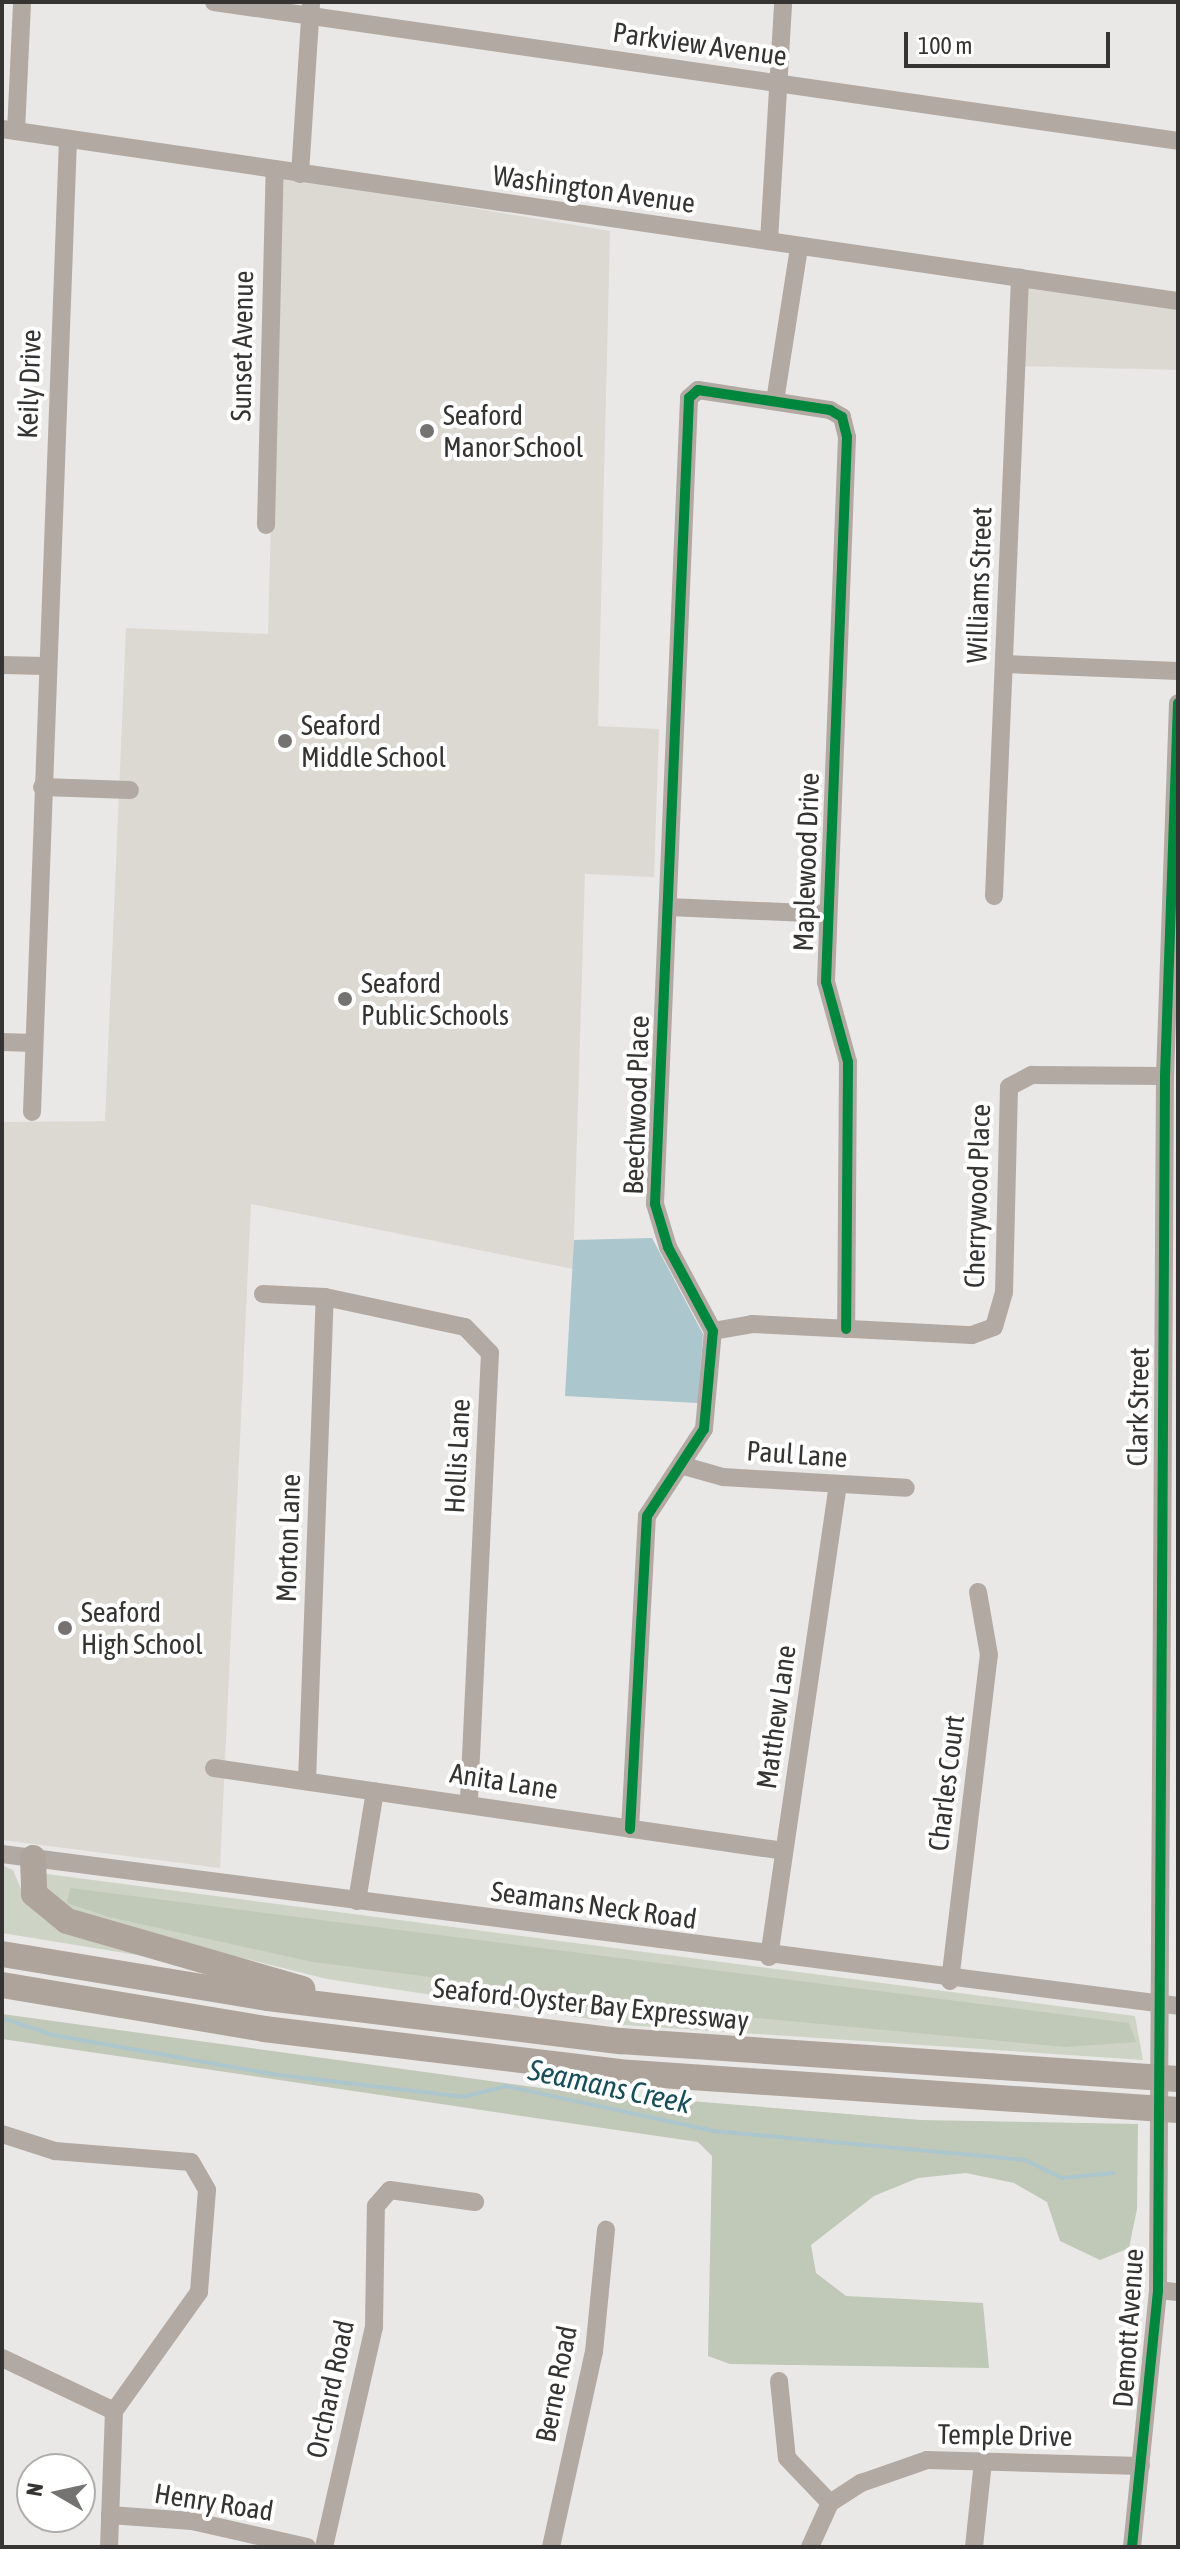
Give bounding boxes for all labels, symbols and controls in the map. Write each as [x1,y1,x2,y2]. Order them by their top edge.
street label: Parkview Avenue [611,15,789,73]
scale bar [908,16,1114,66]
text: 100 m [918,32,972,59]
street label: Washington Avenue [491,158,697,220]
street label: Sunset Avenue [224,270,260,422]
street label: Keily Drive [10,329,48,439]
place label: Seaford Manor School [443,398,583,464]
marker: Seaford Manor School [418,422,436,440]
street label: Williams Street [959,506,999,664]
place label: Seaford Middle School [301,708,446,774]
marker: Seaford Middle School [276,732,294,750]
street label: Maplewood Drive [786,772,826,952]
place label: Seaford Public Schools [361,966,509,1032]
marker: Seaford Public Schools [336,990,354,1008]
street label: Beechwood Place [616,1015,656,1195]
street label: Cherrywood Place [957,1103,997,1289]
street label: Clark Street [1120,1347,1156,1467]
street label: Hollis Lane [437,1398,477,1514]
street label: Paul Lane [745,1434,849,1474]
street label: Morton Lane [269,1473,307,1603]
place label: Seaford High School [81,1595,203,1661]
marker: Seaford High School [56,1619,74,1637]
street label: Matthew Lane [749,1643,803,1791]
street label: Charles Court [921,1713,971,1853]
street label: Anita Lane [448,1756,560,1806]
street label: Seamans Neck Road [489,1874,699,1936]
street label: Seaford-Oyster Bay Expressway [432,1971,750,2037]
water label: Seamans Creek [525,2051,695,2121]
street label: Demott Avenue [1106,2247,1150,2409]
street label: Orchard Road [299,2317,361,2461]
street label: Berne Road [528,2323,584,2445]
street label: Temple Drive [937,2417,1073,2453]
north arrow [16,2453,96,2533]
street label: Henry Road [152,2476,276,2528]
text: N [20,2481,48,2498]

